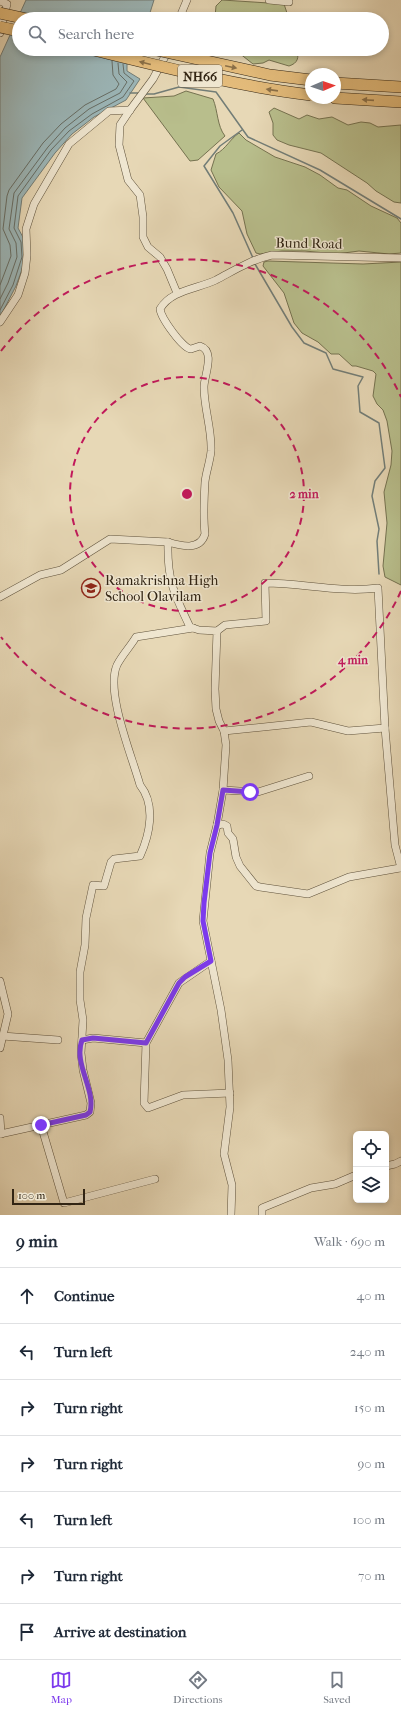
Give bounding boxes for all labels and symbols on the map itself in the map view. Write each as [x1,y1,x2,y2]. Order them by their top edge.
one-way arrow [139,59,151,65]
road number: NH66 [178,65,222,87]
one-way arrow [225,65,238,71]
north arrow [305,68,341,104]
one-way arrow [266,87,278,93]
one-way arrow [362,97,374,104]
street label: Bund Road [275,234,343,253]
centre of rings [180,487,194,501]
text: 2 min [289,487,320,501]
place label: Ramakrishna High School Olavilam [105,572,219,605]
school or university icon: Ramakrishna High School Olavilam [80,577,102,599]
text: 4 min [337,653,369,668]
route start [241,783,259,801]
route end [32,1116,50,1134]
scale bar [12,1187,85,1206]

